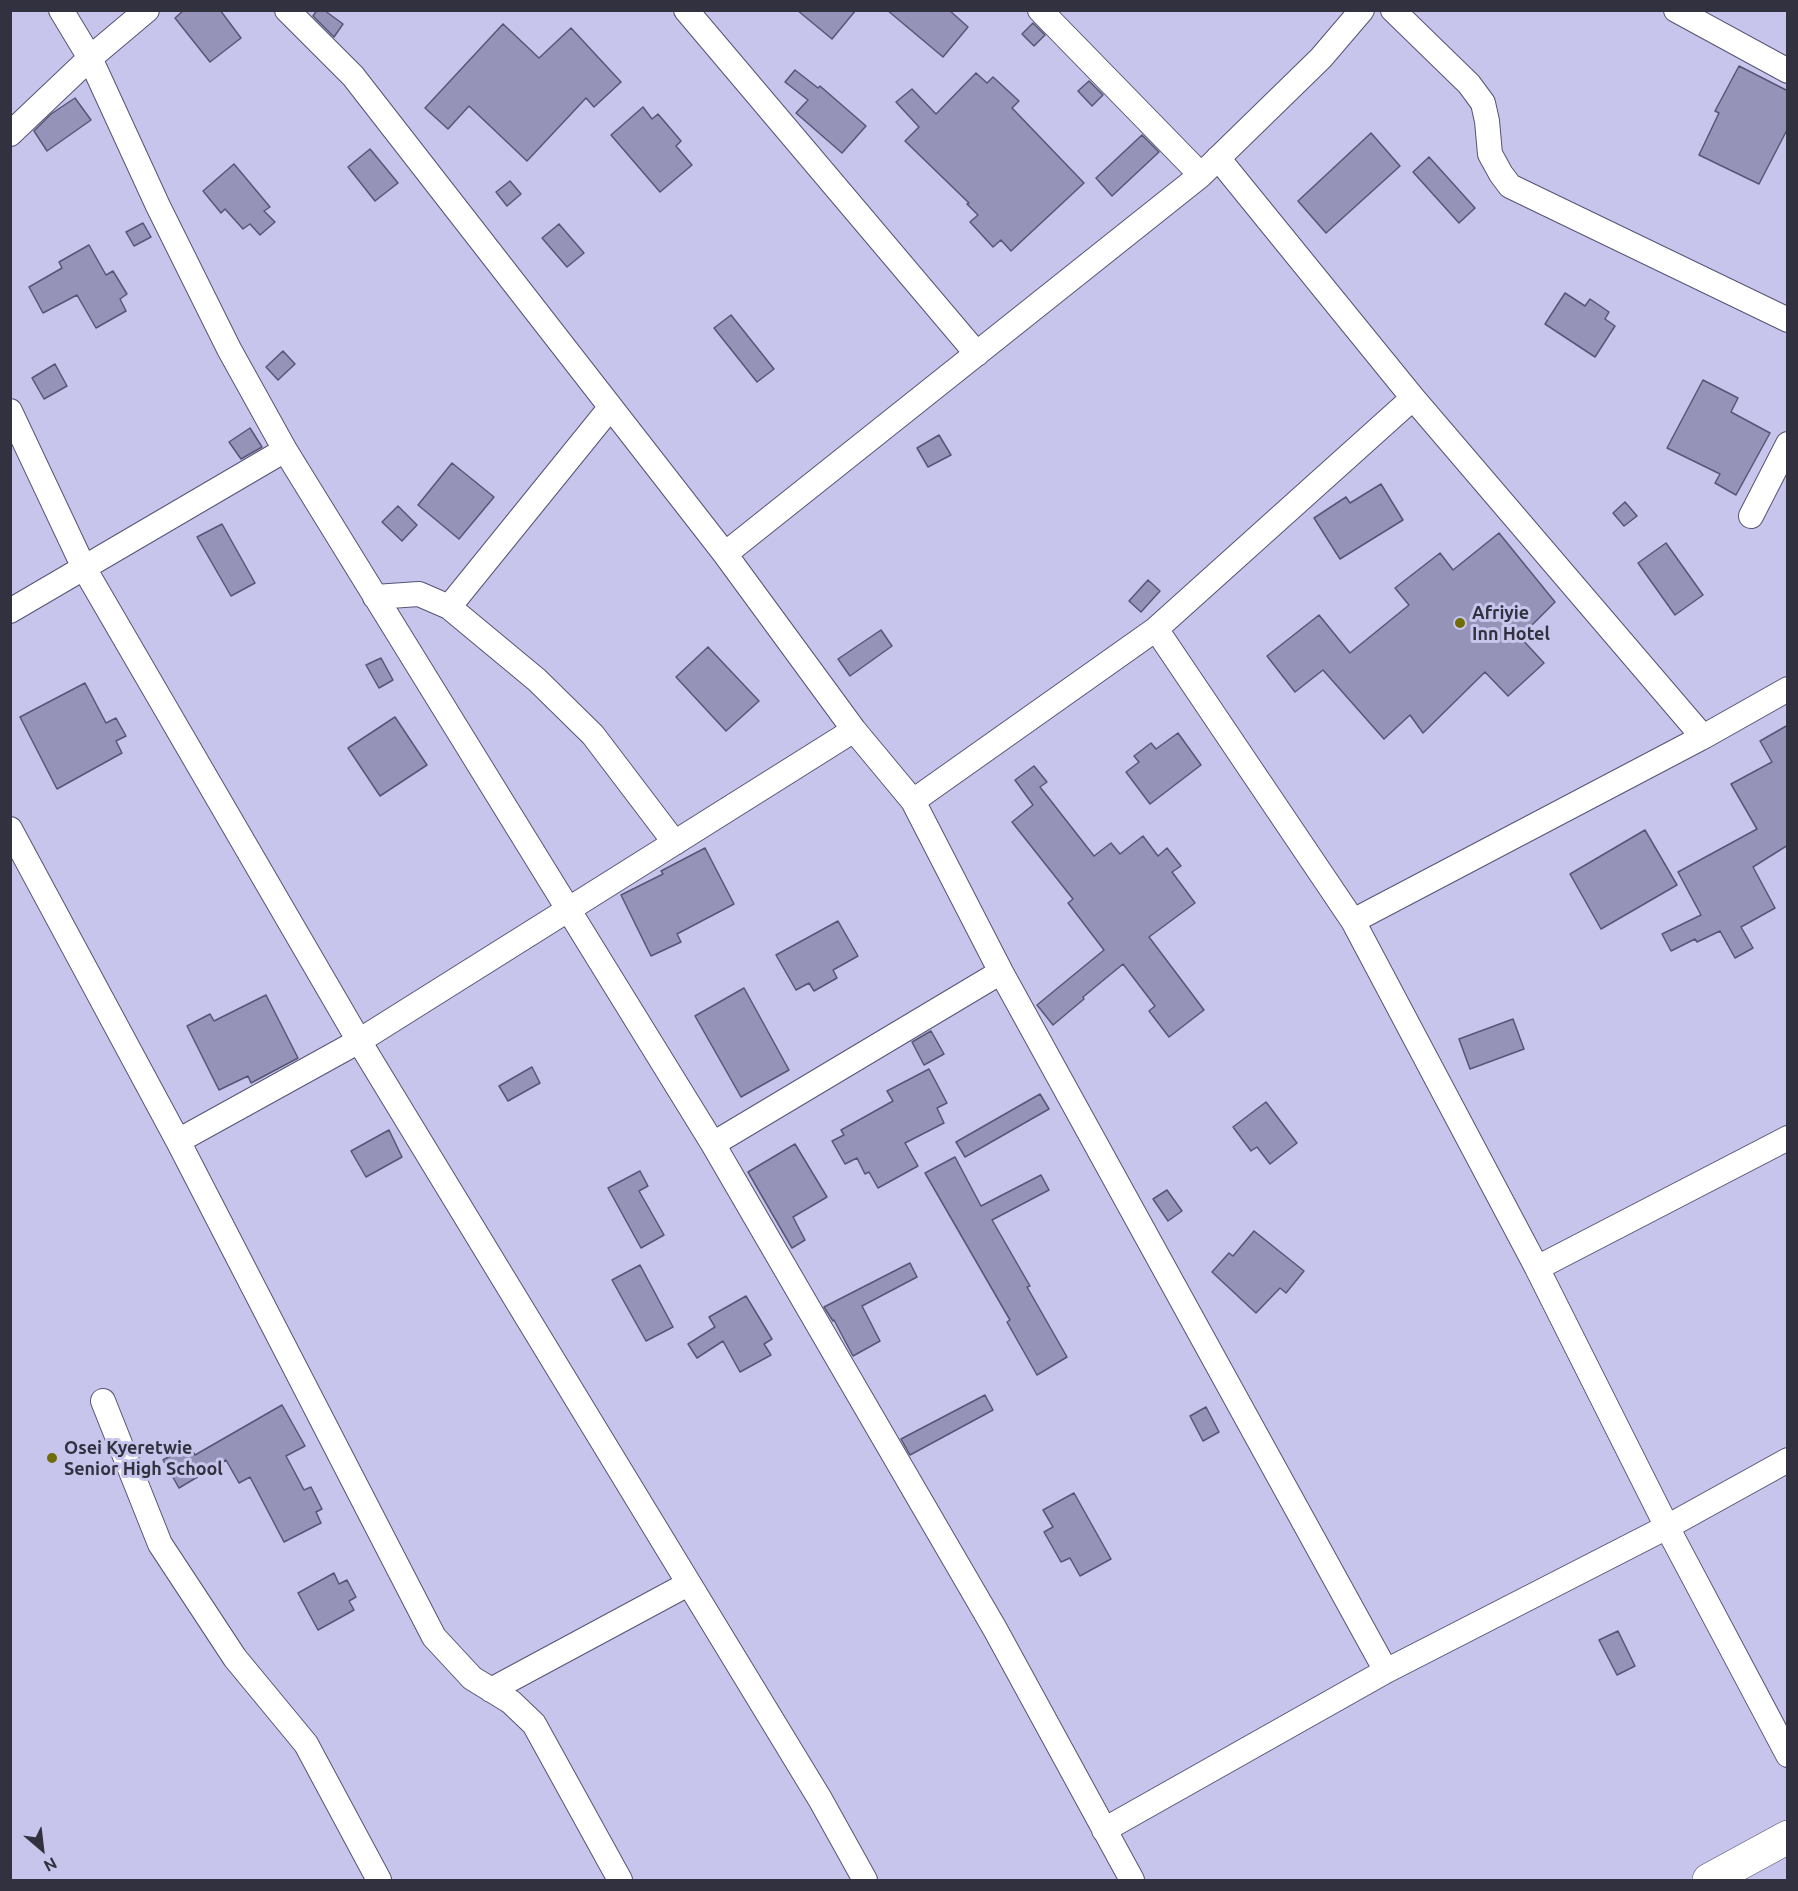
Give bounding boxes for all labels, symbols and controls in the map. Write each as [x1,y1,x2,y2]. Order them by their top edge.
place label: Afriyie Inn Hotel [1472,602,1550,644]
marker: Afriyie Inn Hotel [1453,616,1467,630]
place label: Osei Kyeretwie Senior High School [64,1437,223,1480]
marker: Osei Kyeretwie Senior High School [45,1451,59,1465]
north arrow [12,1819,72,1879]
text: N [41,1854,60,1876]

